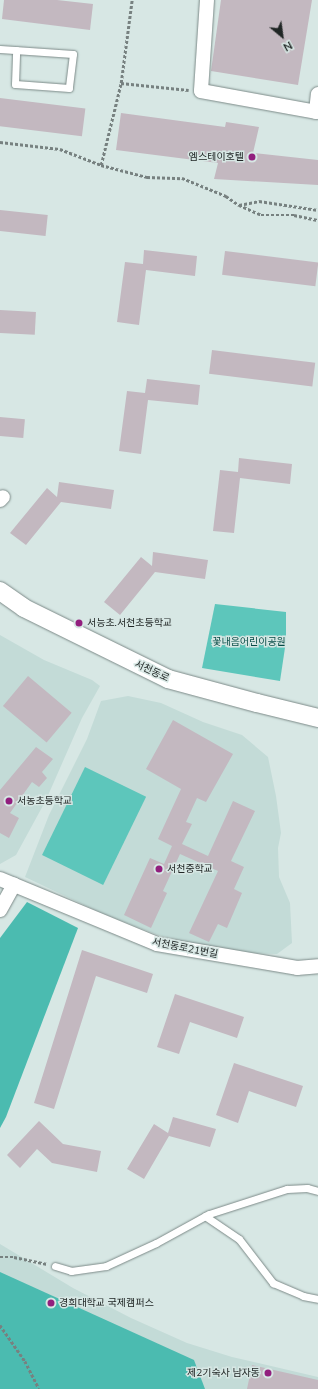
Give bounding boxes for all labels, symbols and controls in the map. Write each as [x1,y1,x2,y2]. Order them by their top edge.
north arrow [262,16,302,56]
text: N [281,38,295,55]
place label: 엠스테이호텔 [189,151,244,163]
marker: 엠스테이호텔 [247,152,257,162]
place label: 서능초.서천초등학교 [87,617,172,629]
marker: 서능초.서천초등학교 [74,618,84,628]
park label: 꽃내음어린이공원 [212,636,286,648]
street label: 서천동로 [133,658,171,684]
place label: 서농초등학교 [17,795,72,807]
marker: 서농초등학교 [4,796,14,806]
place label: 서천중학교 [167,863,213,875]
marker: 서천중학교 [154,864,164,874]
street label: 서천동로21번길 [151,936,219,960]
place label: 경희대학교 국제캠퍼스 [59,1297,154,1309]
marker: 경희대학교 국제캠퍼스 [46,1298,56,1308]
place label: 제2기숙사 남자동 [187,1367,260,1379]
marker: 제2기숙사 남자동 [263,1368,273,1378]

